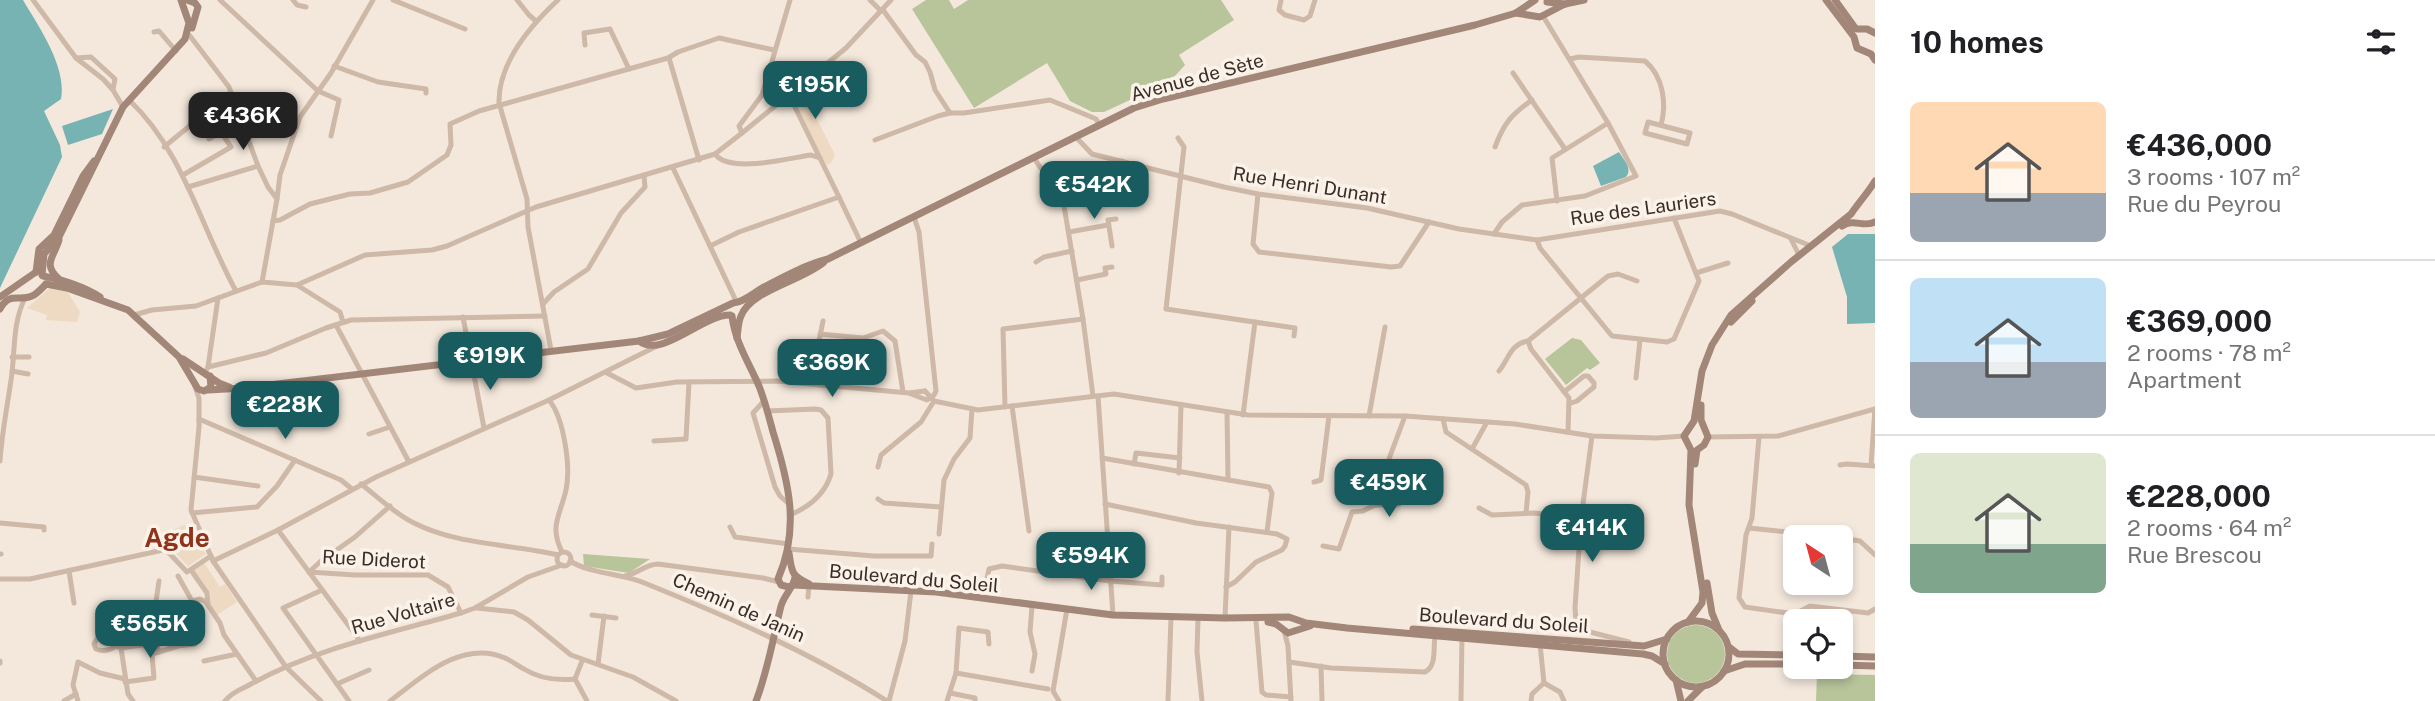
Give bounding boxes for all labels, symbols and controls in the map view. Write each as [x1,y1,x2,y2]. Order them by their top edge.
icon: filters [2362,23,2400,61]
text: 10 homes [1910,24,2044,60]
street label: Avenue de Sète [1128,49,1266,105]
pin: €195K [766,61,864,121]
text: €195K [779,70,851,97]
pin: €436K [194,92,292,152]
text: €436K [205,101,281,128]
text: €436,000 [2127,127,2272,163]
icon: home [1966,130,2050,214]
pin: €542K [1045,162,1143,221]
street label: Rue Henri Dunant [1231,162,1389,208]
text: 3 rooms · 107 m² [2127,163,2300,190]
text: €542K [1056,170,1132,197]
street label: Rue des Lauriers [1569,187,1717,229]
text: Rue du Peyrou [2127,190,2281,217]
text: €369,000 [2127,303,2272,339]
icon: home [1966,306,2050,390]
pin: €919K [441,332,539,392]
text: 2 rooms · 78 m² [2127,339,2291,366]
pin: €369K [783,340,881,399]
text: €919K [454,341,526,368]
text: €369K [794,348,870,375]
text: Apartment [2127,366,2242,393]
pin: €228K [236,382,334,441]
text: €228K [247,390,323,417]
pin: €459K [1340,460,1438,519]
text: €459K [1351,468,1427,495]
text: €228,000 [2127,478,2271,514]
icon: home [1966,481,2050,565]
pin: €414K [1543,504,1641,564]
text: €414K [1556,513,1628,540]
text: 2 rooms · 64 m² [2127,514,2291,541]
district label: Agde [144,522,210,553]
north arrow [1783,525,1853,595]
map controls [1783,525,1853,679]
pin: €594K [1042,532,1140,592]
text: €594K [1052,541,1130,568]
text: Rue Brescou [2127,541,2262,568]
street label: Rue Diderot [322,545,426,573]
street label: Boulevard du Soleil [828,560,1000,596]
street label: Chemin de Janin [669,568,809,646]
street label: Rue Voltaire [349,588,457,638]
pin: €565K [101,600,199,660]
street label: Boulevard du Soleil [1418,603,1590,637]
text: €565K [111,609,189,636]
button: locate [1783,609,1853,679]

